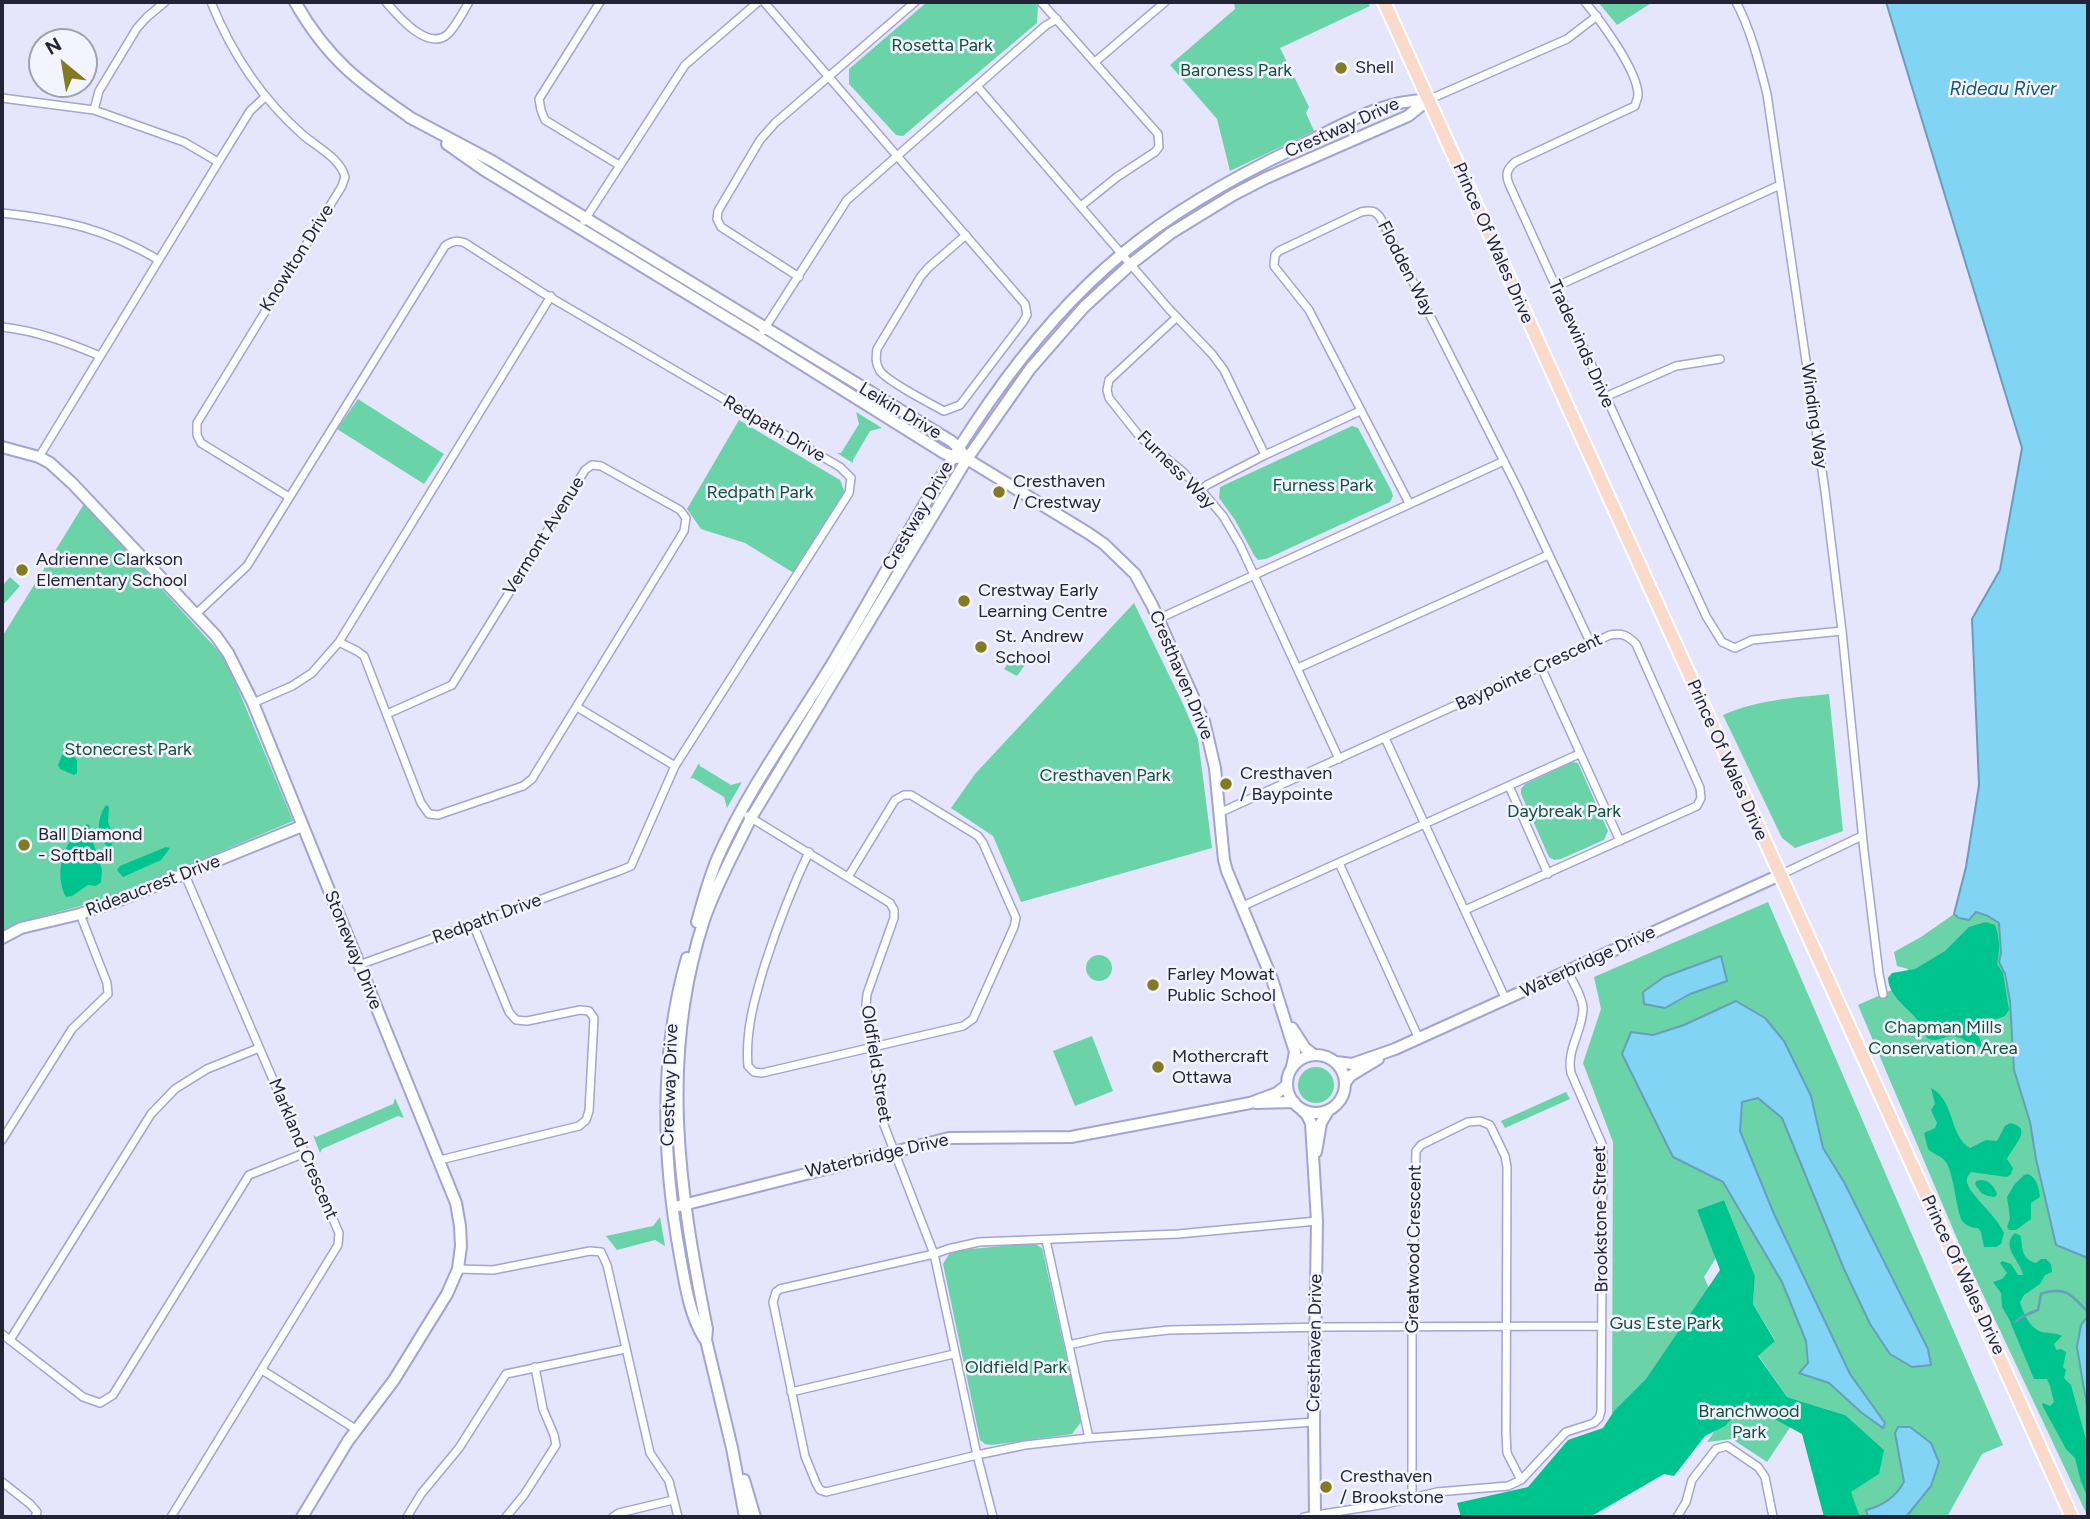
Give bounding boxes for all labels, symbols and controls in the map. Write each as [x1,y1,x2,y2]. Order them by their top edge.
north arrow [28,28,98,98]
text: N [41,32,65,60]
park label: Rosetta Park [891,35,993,57]
place label: Shell [1355,57,1394,79]
park label: Baroness Park [1180,60,1292,82]
marker: Shell [1333,60,1349,76]
water label: Rideau River [1949,78,2057,100]
street label: Crestway Drive [1282,93,1402,163]
street label: Prince Of Wales Drive [1448,159,1538,327]
street label: Knowlton Drive [255,200,339,316]
street label: Flodden Way [1373,217,1439,321]
street label: Tradewinds Drive [1543,277,1619,411]
street label: Winding Way [1796,362,1832,470]
street label: Leikin Drive [855,378,945,444]
street label: Redpath Drive [719,391,829,467]
street label: Furness Way [1132,426,1220,514]
street label: Crestway Drive [878,458,958,574]
place label: Cresthaven / Crestway [1013,471,1105,514]
street label: Vermont Avenue [499,473,589,599]
park label: Furness Park [1272,475,1374,497]
park label: Redpath Park [707,482,813,504]
marker: Cresthaven / Crestway [991,484,1007,500]
place label: Adrienne Clarkson Elementary School [36,549,187,592]
marker: Adrienne Clarkson Elementary School [14,562,30,578]
place label: Crestway Early Learning Centre [978,580,1107,622]
marker: Crestway Early Learning Centre [956,593,972,609]
street label: Cresthaven Drive [1144,607,1218,743]
place label: St. Andrew School [995,626,1084,668]
street label: Baypointe Crescent [1452,629,1606,715]
marker: St. Andrew School [973,639,989,655]
street label: Prince Of Wales Drive [1682,676,1772,844]
park label: Stonecrest Park [64,739,192,761]
place label: Cresthaven / Baypointe [1240,763,1333,806]
park label: Cresthaven Park [1040,765,1170,787]
marker: Cresthaven / Baypointe [1218,776,1234,792]
park label: Daybreak Park [1507,801,1621,823]
place label: Ball Diamond - Softball [38,824,143,866]
marker: Ball Diamond - Softball [16,837,32,853]
street label: Rideaucrest Drive [83,850,223,922]
street label: Stoneway Drive [319,887,387,1013]
street label: Redpath Drive [430,889,544,949]
street label: Waterbridge Drive [1517,921,1659,1003]
place label: Farley Mowat Public School [1167,964,1276,1006]
marker: Farley Mowat Public School [1145,977,1161,993]
street label: Oldfield Street [856,1004,896,1124]
park label: Chapman Mills Conservation Area [1868,1017,2018,1060]
street label: Crestway Drive [657,1023,683,1147]
place label: Mothercraft Ottawa [1172,1046,1269,1088]
marker: Mothercraft Ottawa [1150,1059,1166,1075]
street label: Markland Crescent [264,1075,342,1223]
street label: Waterbridge Drive [803,1129,951,1183]
street label: Brookstone Street [1589,1145,1613,1293]
street label: Greatwood Crescent [1402,1164,1426,1334]
street label: Prince Of Wales Drive [1917,1192,2009,1358]
street label: Cresthaven Drive [1303,1274,1327,1412]
park label: Gus Este Park [1610,1313,1720,1335]
park label: Oldfield Park [965,1357,1067,1379]
park label: Branchwood Park [1698,1401,1800,1444]
place label: Cresthaven / Brookstone [1340,1466,1444,1508]
marker: Cresthaven / Brookstone [1318,1479,1334,1495]

